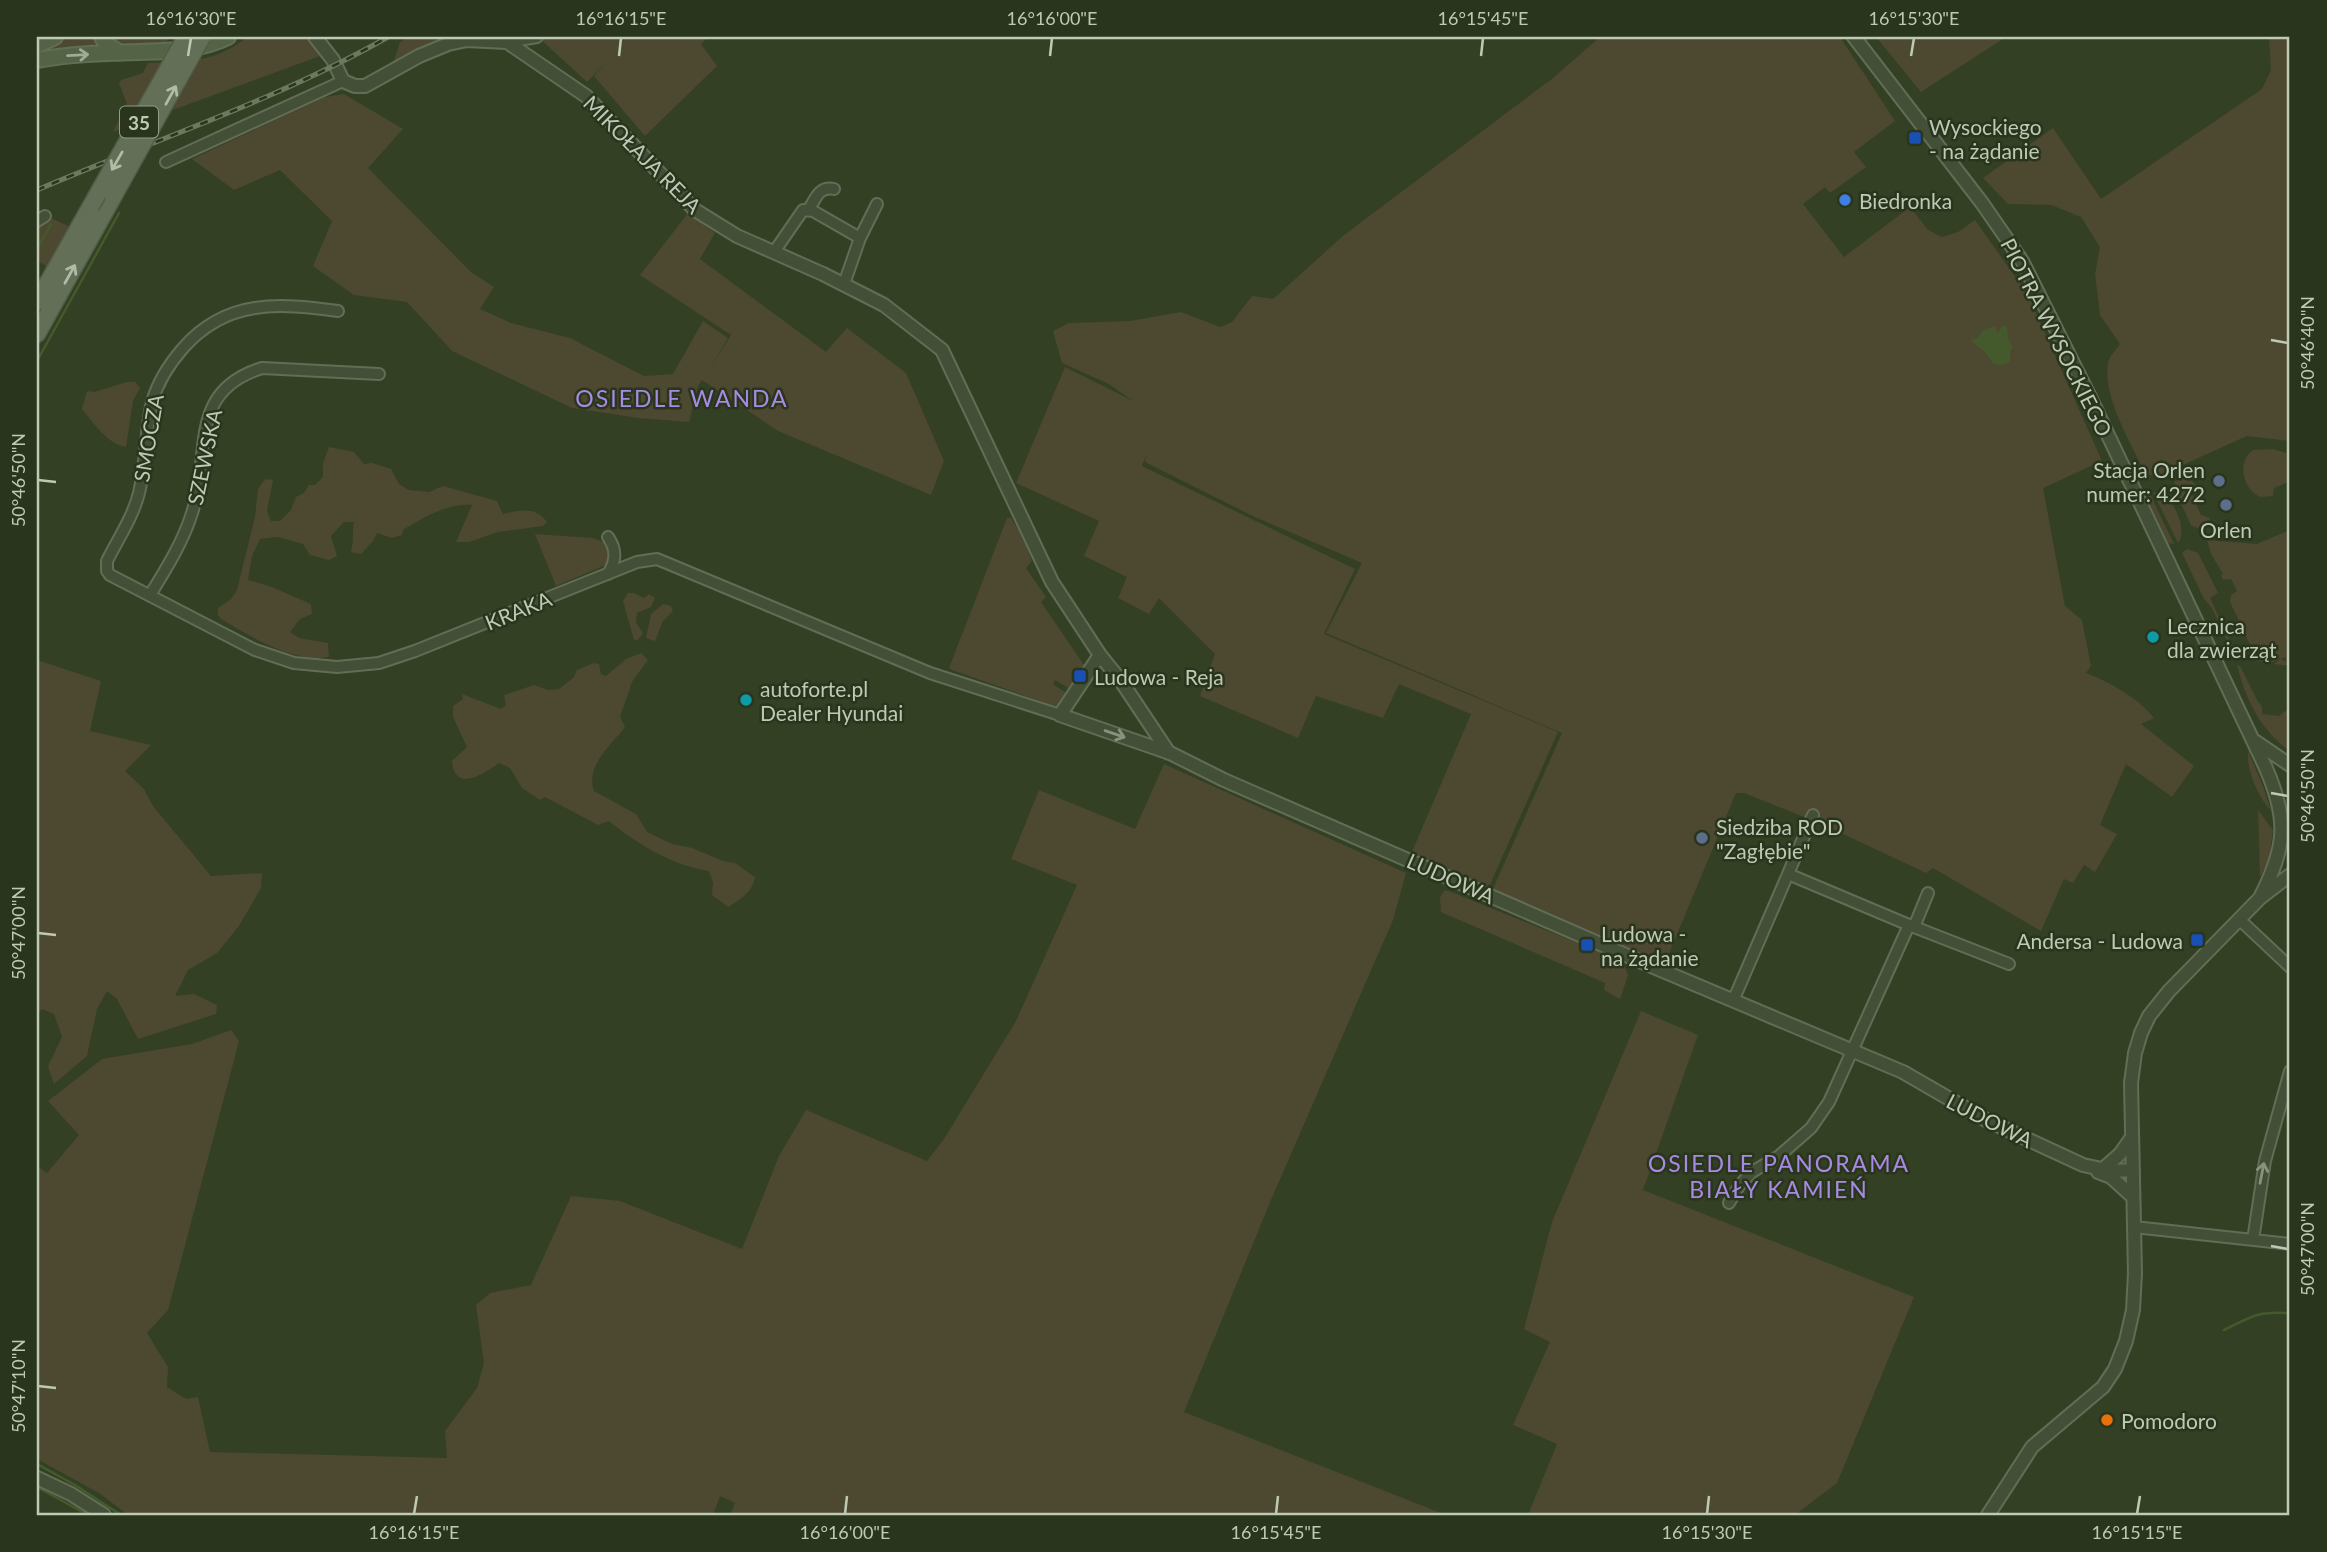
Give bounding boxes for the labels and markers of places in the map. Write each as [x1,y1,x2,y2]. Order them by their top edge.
place label: Wysockiego - na żądanie [1929,114,2042,163]
marker: Wysockiego - na żądanie [1907,130,1923,146]
place label: Biedronka [1859,188,1952,213]
marker: Biedronka [1837,192,1853,208]
place label: Stacja Orlen numer: 4272 [2086,457,2205,506]
marker: Stacja Orlen numer: 4272 [2211,473,2227,489]
marker: Orlen [2218,497,2234,513]
place label: Orlen [2200,517,2252,542]
place label: Lecznica dla zwierząt [2167,613,2277,662]
marker: Lecznica dla zwierząt [2145,629,2161,645]
place label: Ludowa - Reja [1094,664,1224,689]
marker: Ludowa - Reja [1072,668,1088,684]
place label: autoforte.pl Dealer Hyundai [760,676,903,725]
marker: autoforte.pl Dealer Hyundai [738,692,754,708]
place label: Siedziba ROD "Zagłębie" [1716,814,1843,863]
marker: Siedziba ROD "Zagłębie" [1694,830,1710,846]
place label: Ludowa - na żądanie [1601,921,1699,970]
place label: Andersa - Ludowa [2016,928,2183,953]
marker: Andersa - Ludowa [2189,932,2205,948]
marker: Ludowa - na żądanie [1579,937,1595,953]
place label: Pomodoro [2121,1408,2217,1433]
marker: Pomodoro [2099,1412,2115,1428]

